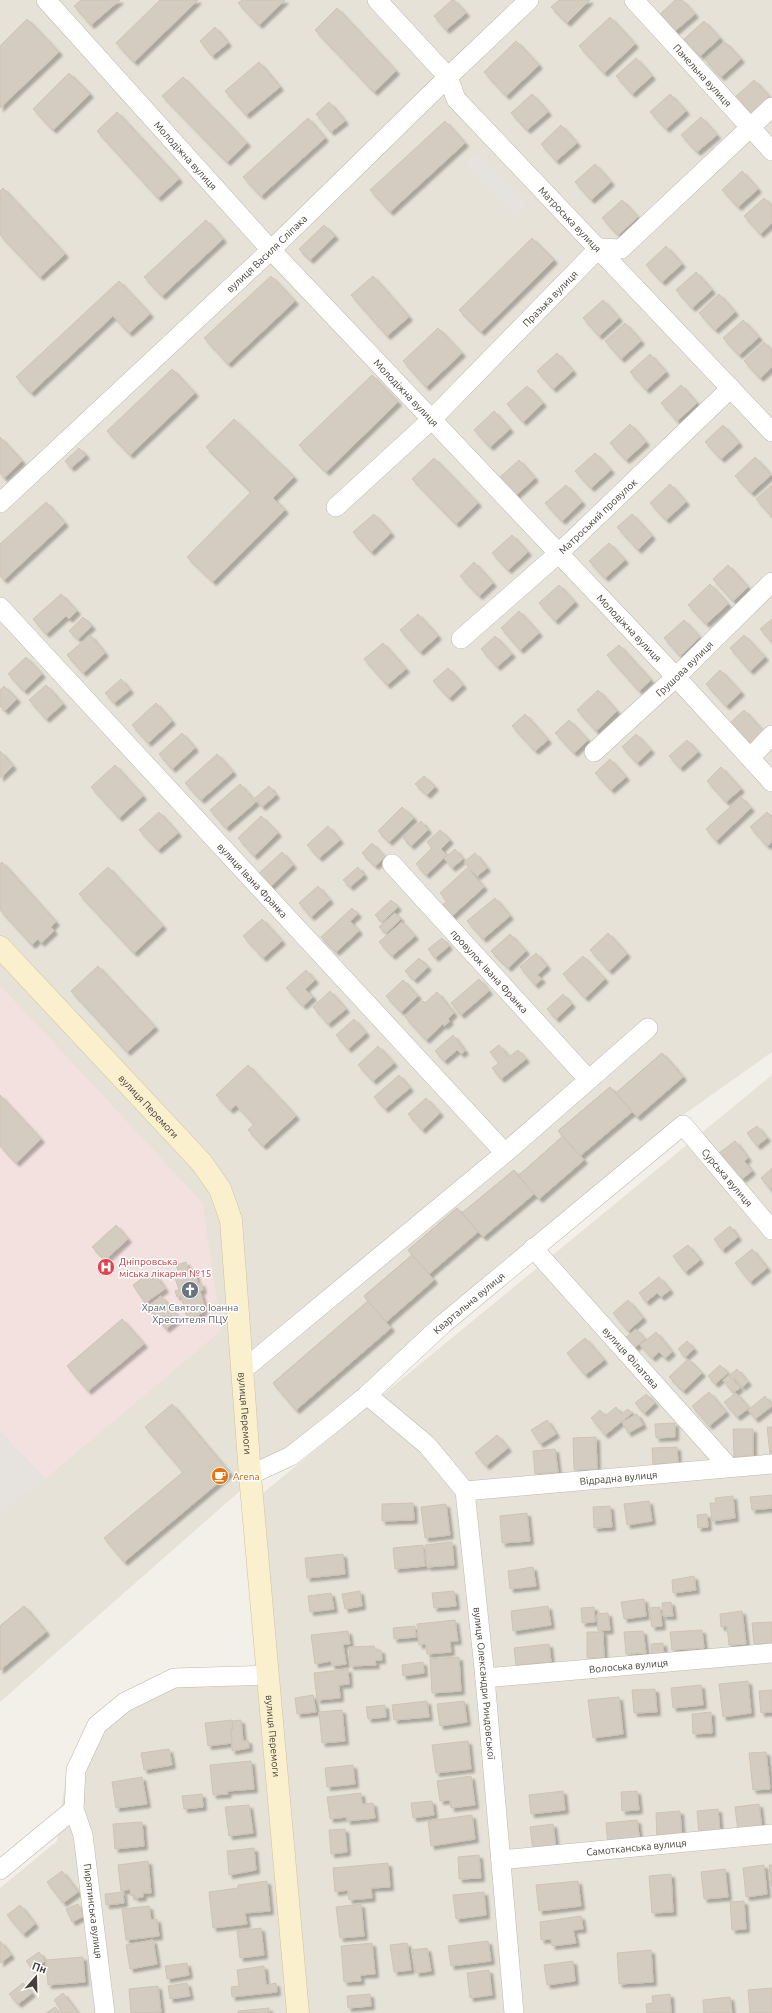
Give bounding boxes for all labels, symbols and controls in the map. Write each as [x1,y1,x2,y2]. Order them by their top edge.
street label: Панельна вулиця [671,42,734,109]
street label: Молодіжна вулиця [152,119,219,192]
street label: Матроська вулиця [537,184,604,254]
street label: вулиця Василя Сліпака [224,213,309,294]
street label: Празька вулиця [520,268,580,328]
street label: Молодіжна вулиця [372,357,441,429]
street label: Матроський провулок [556,476,639,556]
street label: Молодіжна вулиця [595,592,664,664]
street label: Грушова вулиця [653,638,715,698]
street label: вулиця Івана Франка [215,840,290,920]
street label: провулок Івана Франка [449,927,530,1015]
street label: вулиця Перемоги [117,1072,181,1140]
street label: Сурська вулиця [700,1146,755,1208]
place label: Дніпровська міська лікарня №15 [119,1256,211,1279]
hospital icon: Дніпровська міська лікарня №15 [96,1257,116,1277]
street label: Квартальна вулиця [431,1270,507,1336]
church icon: Храм Святого Іоанна Хрестителя ПЦУ [180,1280,200,1300]
place label: Храм Святого Іоанна Хрестителя ПЦУ [142,1302,238,1325]
street label: вулиця Філатова [601,1325,661,1390]
street label: вулиця Перемоги [237,1372,254,1455]
cafe icon: Arena [210,1466,230,1486]
street label: Відрадна вулиця [579,1469,658,1486]
place label: Arena [233,1471,260,1482]
street label: вулиця Олександри Риндовської [472,1606,498,1760]
street label: Волоська вулиця [588,1657,669,1674]
street label: вулиця Перемоги [264,1694,282,1778]
street label: Самотканська вулиця [586,1837,687,1857]
street label: Пирятинська вулиця [82,1863,104,1959]
north arrow [16,1957,56,1997]
text: Пн [31,1959,48,1976]

